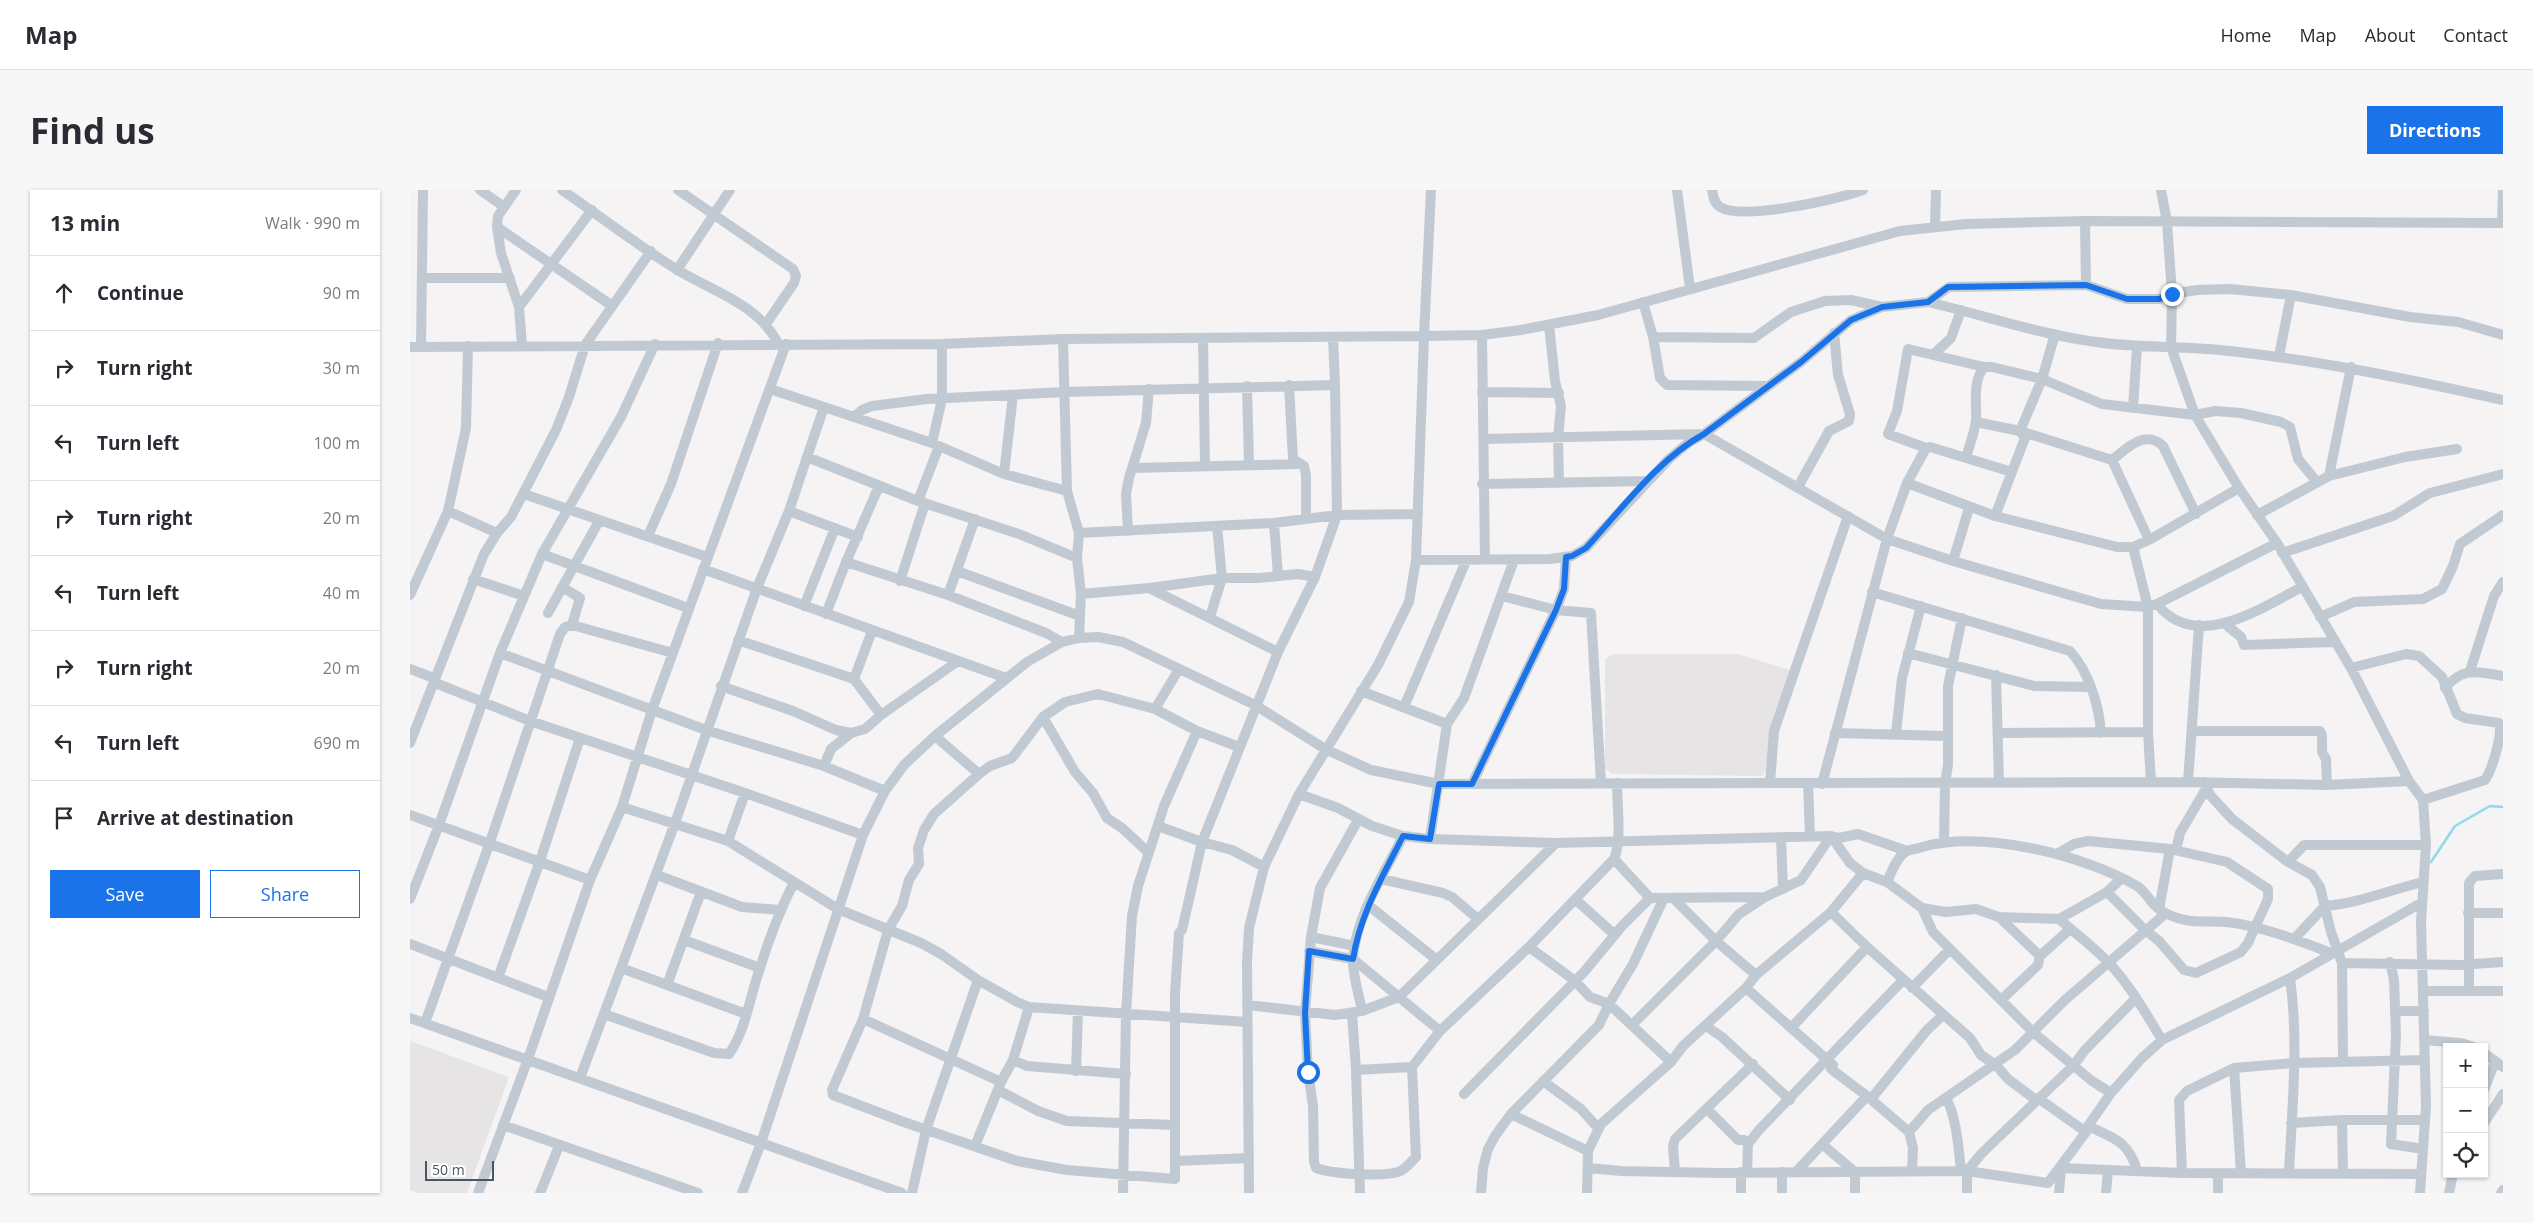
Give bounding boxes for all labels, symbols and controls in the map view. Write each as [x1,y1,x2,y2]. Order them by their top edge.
text: Map [25,18,77,51]
text: Home [2221,23,2271,47]
text: Map [2299,23,2337,47]
text: About [2365,23,2415,47]
text: Contact [2443,23,2508,47]
button: Directions [2367,106,2503,154]
text: Find us [30,107,155,154]
text: 13 min [50,209,120,237]
text: Walk · 990 m [265,212,360,234]
icon: ahead [50,279,78,307]
text: Continue [97,280,184,306]
text: 90 m [323,282,360,304]
route end [2161,283,2184,306]
icon: right [50,354,78,382]
text: Turn right [97,355,192,381]
text: 30 m [323,357,360,379]
icon: left [50,429,78,457]
text: Turn left [97,430,179,456]
text: 100 m [314,432,360,454]
icon: right [50,504,78,532]
text: Turn right [97,505,192,531]
text: 20 m [323,507,360,529]
icon: left [50,579,78,607]
text: Turn left [97,580,179,606]
text: 40 m [323,582,360,604]
icon: right [50,654,78,682]
text: Turn right [97,655,192,681]
text: 20 m [323,657,360,679]
icon: left [50,729,78,757]
text: Turn left [97,730,179,756]
text: 690 m [314,732,360,754]
icon: arrive [50,804,78,832]
text: Arrive at destination [97,805,294,831]
button: Save [50,870,200,918]
button: Share [210,870,360,918]
map controls [2443,1043,2488,1178]
button: + [2443,1043,2488,1088]
route start [1297,1061,1320,1084]
button: − [2443,1088,2488,1133]
button: locate [2443,1133,2488,1178]
scale bar [425,1158,494,1181]
text: 50 m [432,1160,465,1179]

